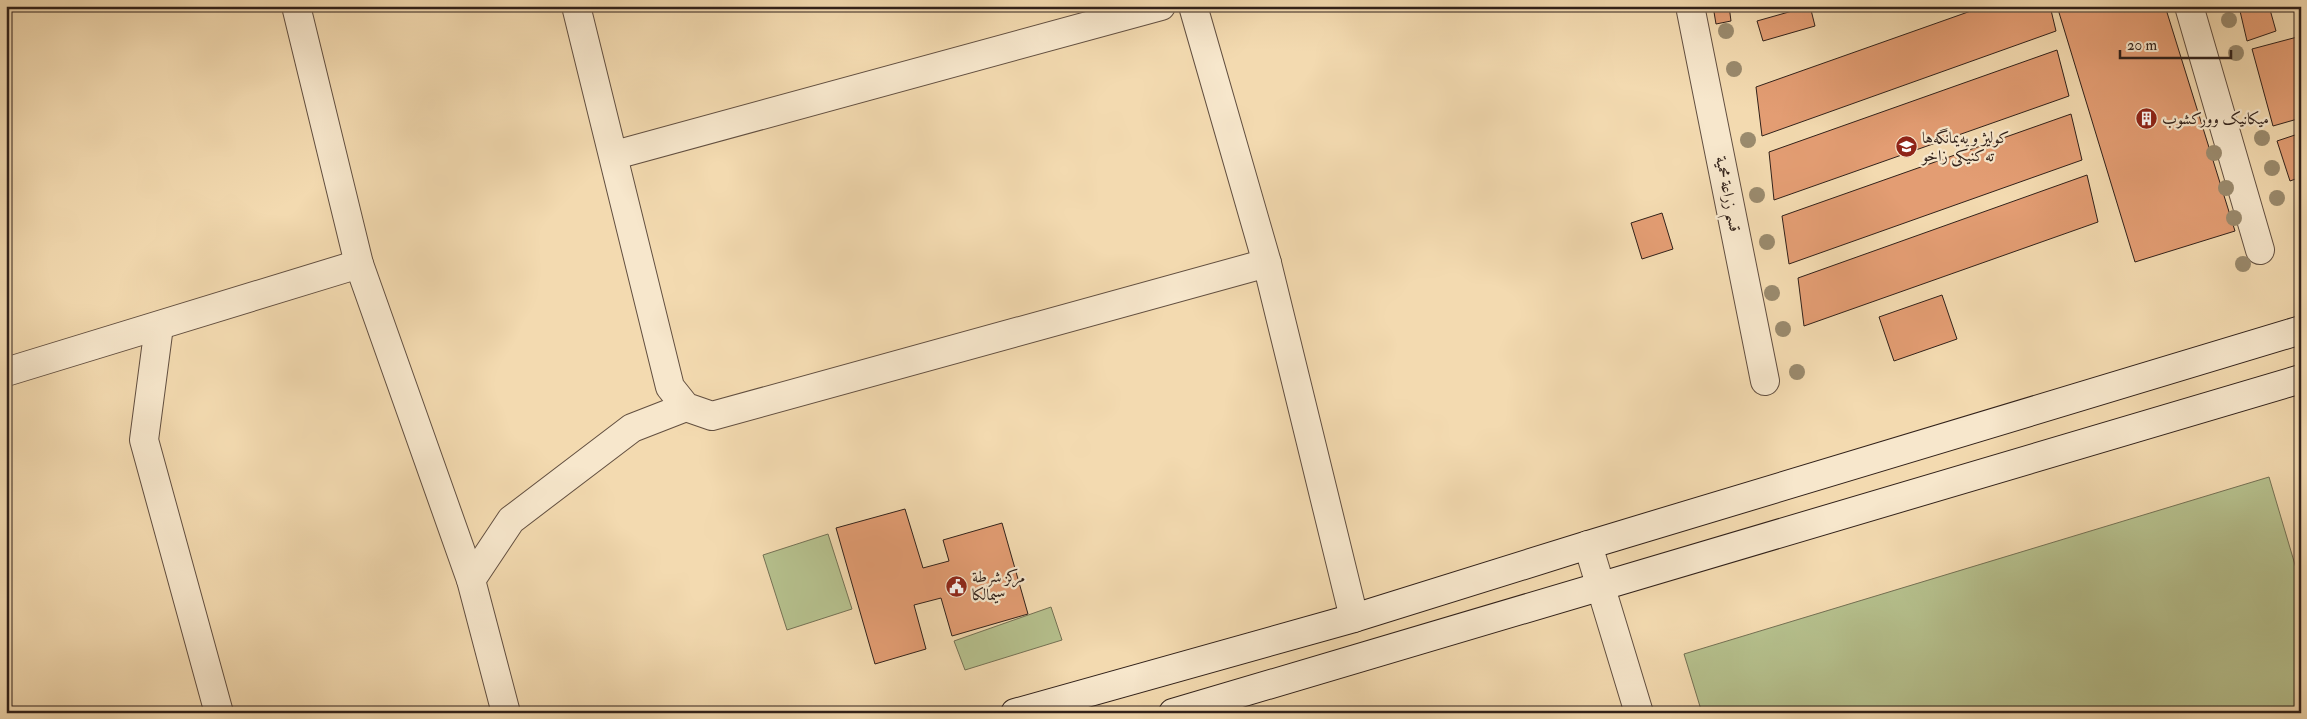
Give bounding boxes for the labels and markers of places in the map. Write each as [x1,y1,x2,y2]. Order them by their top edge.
building icon: میکانیک وورکشوب [2134,107,2158,131]
place label: میکانیک وورکشوب [2162,109,2269,129]
place label: كوليژ و په‌يمانگه‌ها ته‌كنيكى زاخو [1920,128,2009,167]
school or university icon: كوليژ و په‌يمانگه‌ها ته‌كنيكى زاخو [1894,135,1918,159]
place label: مركز شرطة سيمالكا [972,567,1025,605]
public building icon: مركز شرطة سيمالكا [944,574,968,598]

